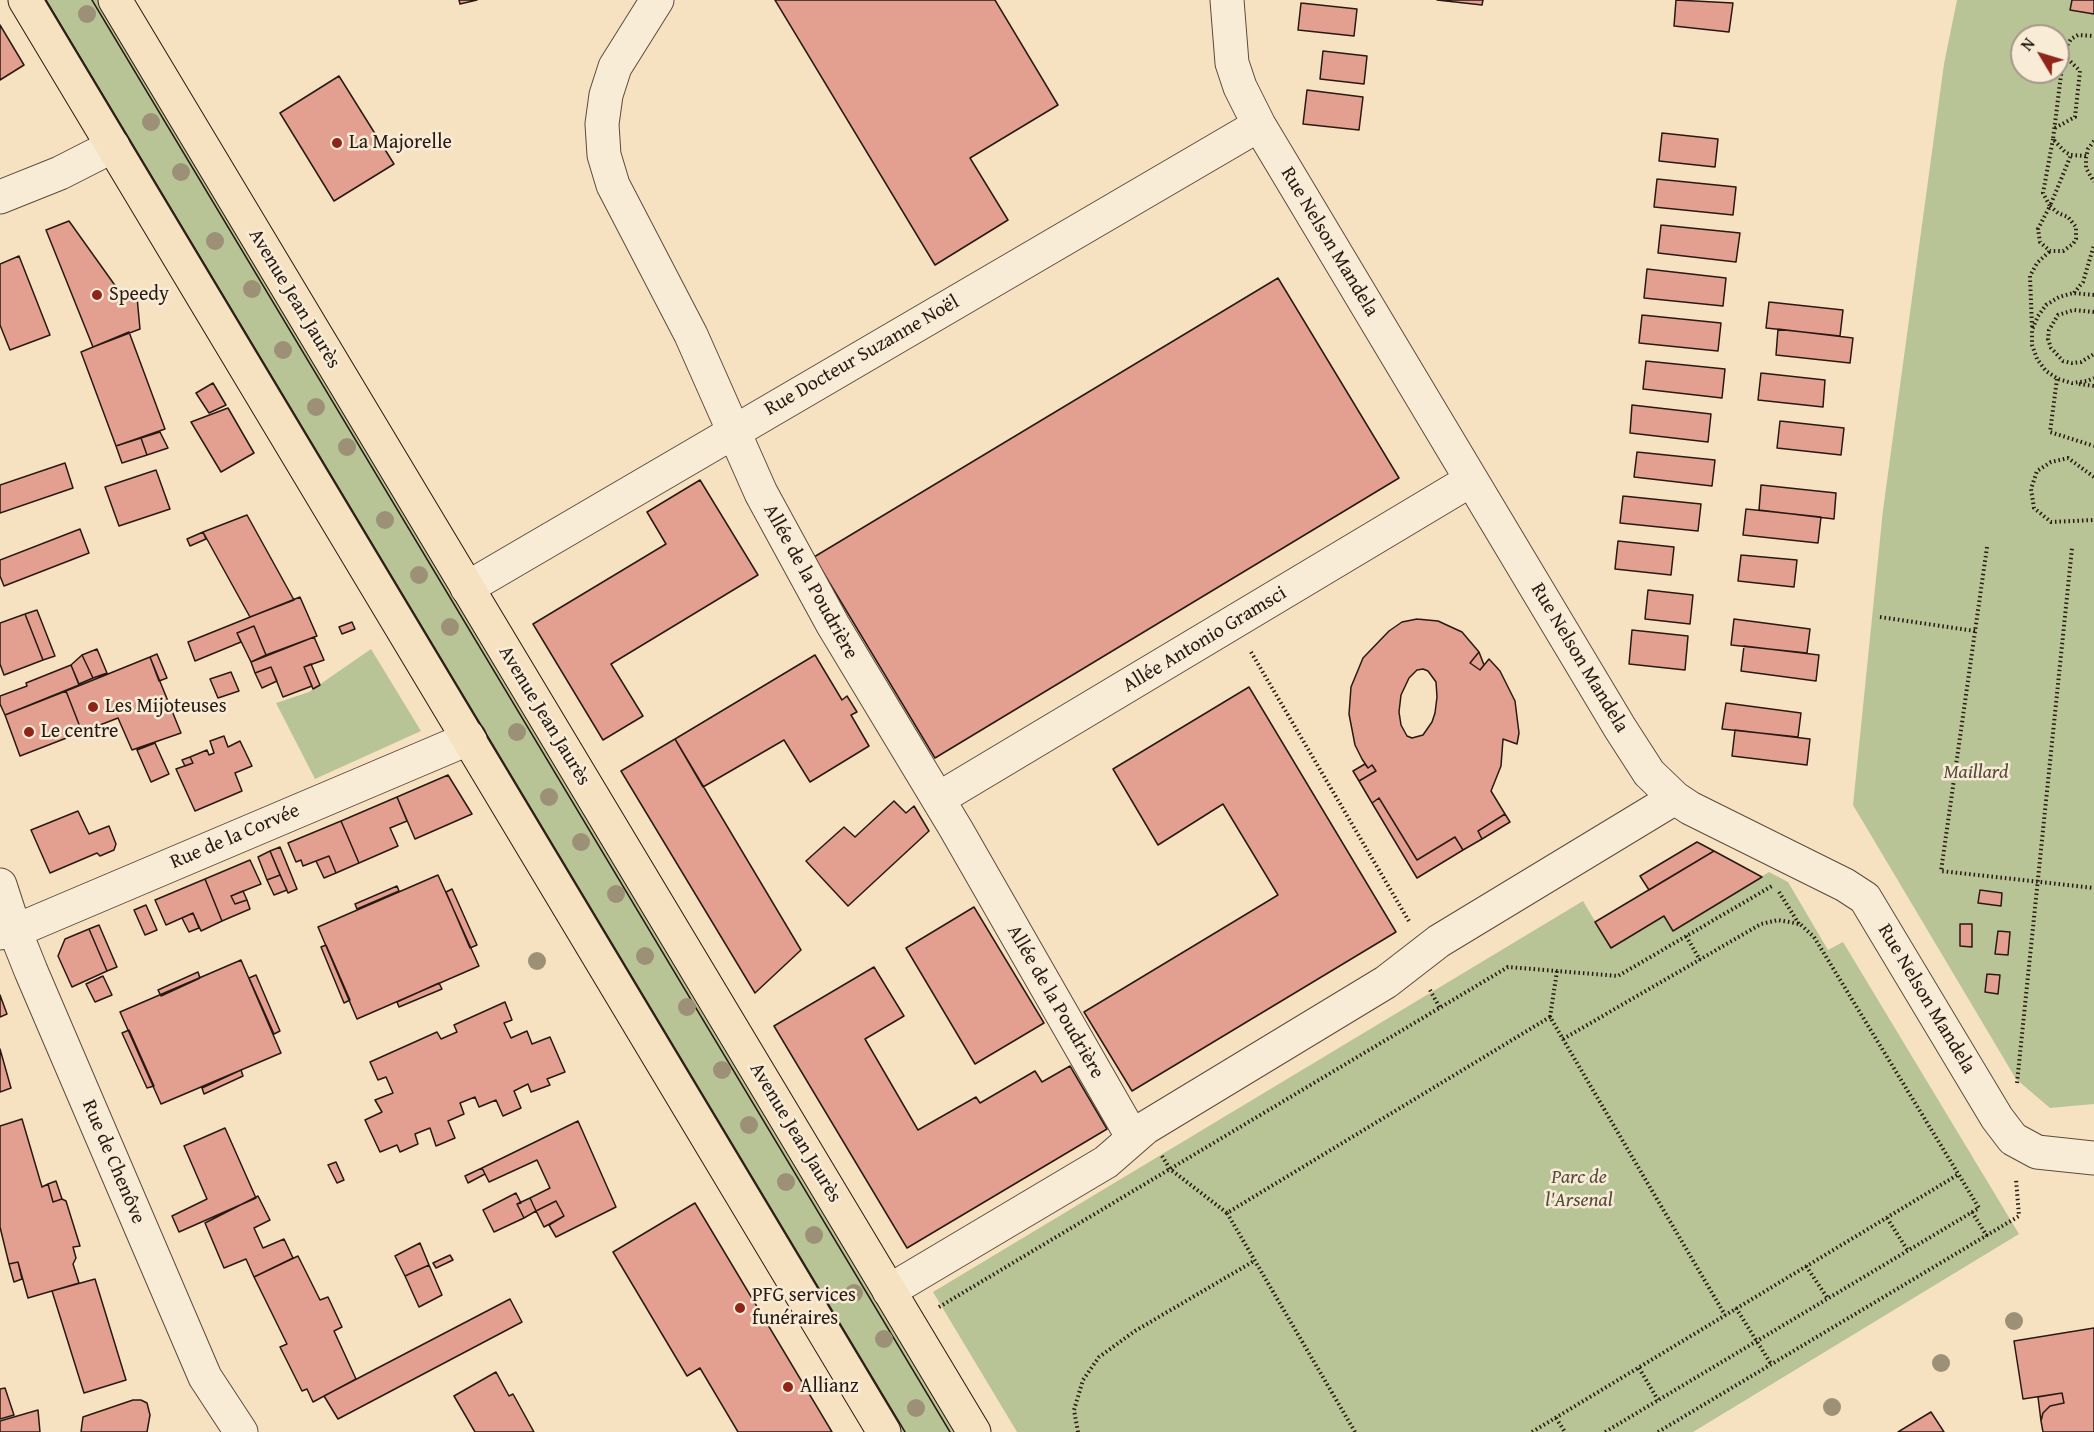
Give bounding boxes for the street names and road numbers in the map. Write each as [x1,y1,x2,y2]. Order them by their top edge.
street label: Rue Nelson Mandela [1275,163,1383,321]
street label: Avenue Jean Jaurès [243,225,345,373]
street label: Rue Docteur Suzanne Noël [760,290,964,422]
street label: Allée de la Poudrière [757,500,863,664]
street label: Rue Nelson Mandela [1525,579,1633,737]
street label: Allée Antonio Gramsci [1119,582,1291,698]
street label: Avenue Jean Jaurès [493,642,595,790]
street label: Rue de la Corvée [167,799,303,875]
street label: Rue Nelson Mandela [1872,920,1980,1078]
street label: Allée de la Poudrière [1001,921,1109,1083]
street label: Avenue Jean Jaurès [744,1059,846,1207]
street label: Rue de Chenôve [76,1096,150,1228]

